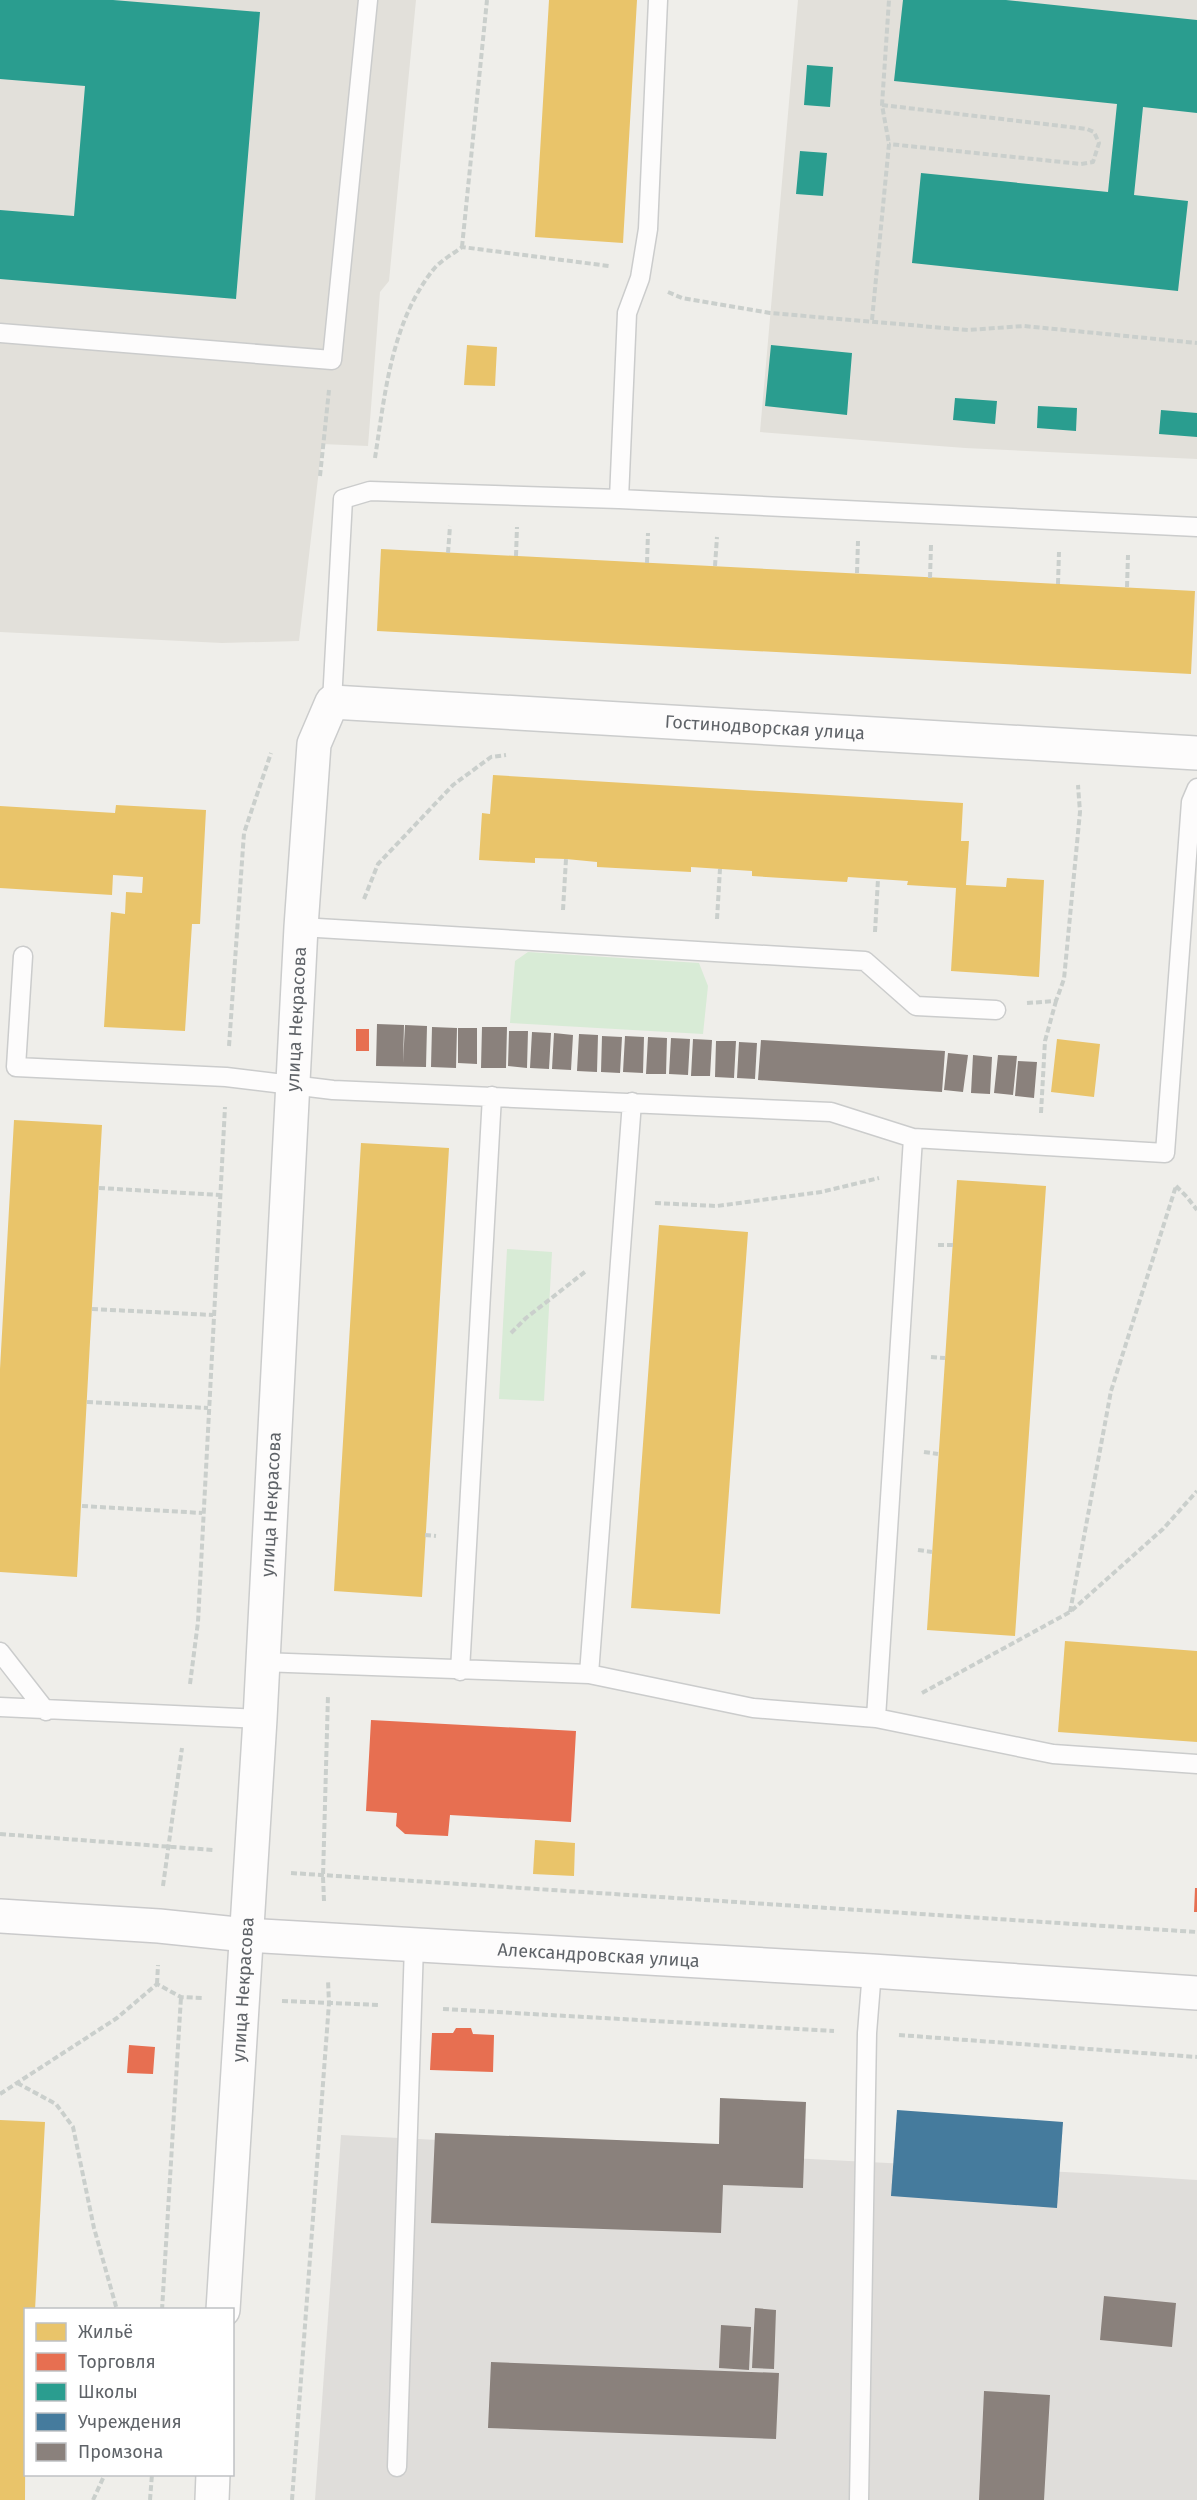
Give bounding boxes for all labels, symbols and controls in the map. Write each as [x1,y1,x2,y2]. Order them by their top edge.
street label: Гостинодворская улица [664,711,865,744]
street label: улица Некрасова [281,946,311,1092]
street label: улица Некрасова [256,1431,286,1578]
street label: улица Некрасова [228,1916,259,2063]
street label: Александровская улица [497,1938,700,1972]
legend [24,2308,234,2476]
text: Жильё [78,2321,133,2343]
text: Торговля [78,2351,156,2373]
text: Школы [78,2381,138,2403]
text: Учреждения [78,2411,182,2433]
text: Промзона [78,2441,163,2463]

